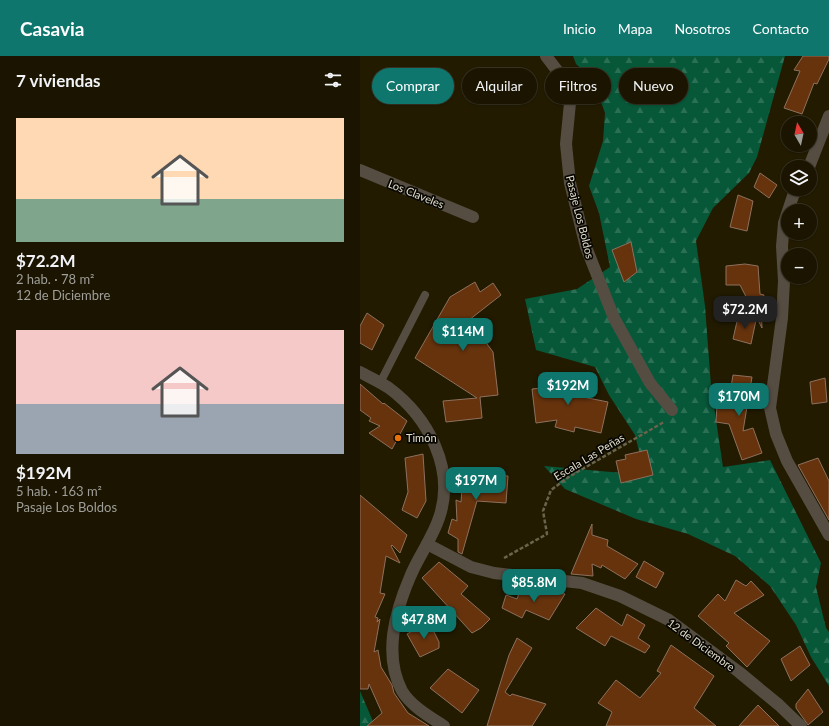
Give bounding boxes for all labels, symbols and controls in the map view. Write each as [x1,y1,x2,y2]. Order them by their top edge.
text: Casavia [20,17,84,40]
text: Inicio [563,20,596,37]
text: Mapa [618,20,652,37]
text: Nosotros [674,20,731,37]
text: Contacto [753,20,809,37]
chip: Comprar [372,68,454,104]
chip: Alquilar [462,68,537,104]
chip: Filtros [545,68,611,104]
chip: Nuevo [619,68,688,104]
icon: filters [322,69,344,91]
text: 7 viviendas [16,70,101,91]
north arrow [781,116,817,152]
map controls [781,116,817,284]
icon: home [144,144,216,216]
button: layers [781,160,817,196]
street label: Pasaje Los Boldos [564,174,597,260]
street label: Los Claveles [386,176,446,211]
button: + [781,204,817,240]
button: − [781,248,817,284]
text: $72.2M [16,250,76,271]
text: 2 hab. · 78 m² [16,271,94,287]
text: 12 de Diciembre [16,287,110,303]
pin: $72.2M [712,296,778,330]
text: $72.2M [722,301,768,317]
pin: $114M [435,318,491,352]
text: $114M [442,323,484,339]
icon: home [144,356,216,428]
pin: $192M [540,372,596,406]
text: $192M [547,377,589,393]
pin: $170M [711,383,767,417]
text: $170M [718,388,760,404]
street label: Escala Las Peñas [551,430,626,483]
place label: Timón [406,431,437,444]
marker: Timón [393,433,403,443]
text: $192M [16,462,72,483]
pin: $197M [448,467,504,501]
text: $197M [455,472,497,488]
text: 5 hab. · 163 m² [16,483,102,499]
text: Pasaje Los Boldos [16,499,117,515]
pin: $85.8M [501,569,567,603]
text: $85.8M [511,574,557,590]
pin: $47.8M [391,606,457,640]
text: $47.8M [401,611,447,627]
street label: 12 de Diciembre [665,616,738,673]

